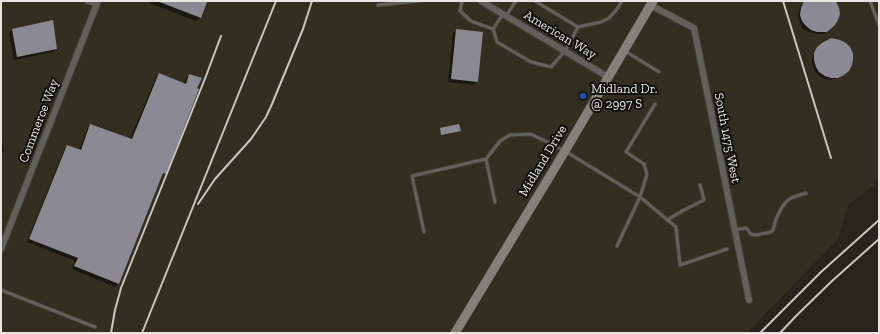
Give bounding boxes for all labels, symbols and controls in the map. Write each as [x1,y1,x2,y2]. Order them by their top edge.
street label: American Way [521,7,599,63]
street label: Commerce Way [16,77,62,165]
place label: Midland Dr. @ 2997 S [591,81,657,112]
marker: Midland Dr. @ 2997 S [578,91,588,101]
street label: South 1475 West [711,92,743,184]
street label: Midland Drive [516,123,570,199]

